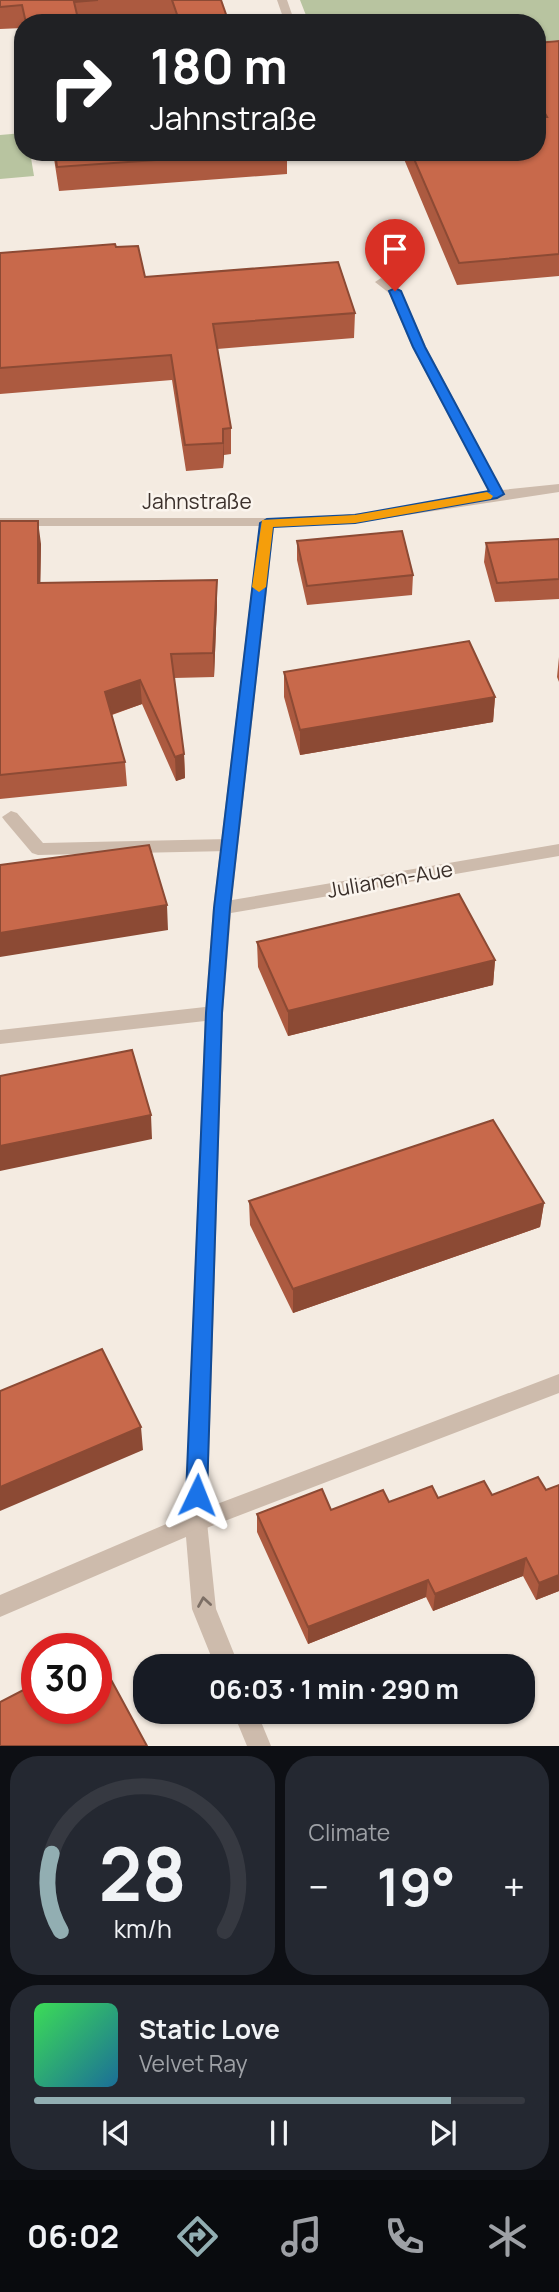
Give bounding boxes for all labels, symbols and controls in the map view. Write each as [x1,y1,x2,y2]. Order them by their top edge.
text: 180 m [150,32,288,99]
icon: right [35,42,126,133]
text: Jahnstraße [150,96,317,140]
pin [365,219,425,291]
icon: arrive [376,230,414,268]
street label: Jahnstraße [142,487,252,515]
street label: Julianen-Aue [325,854,455,904]
position arrow [160,1458,234,1532]
one-way arrow [197,1596,212,1608]
speed limit sign: 30 [21,1633,112,1724]
text: 06:03 · 1 min · 290 m [209,1671,459,1707]
text: Climate [309,1816,390,1848]
text: 28 [98,1824,186,1924]
text: 19° [377,1851,455,1922]
text: − [309,1860,329,1912]
text: + [503,1860,525,1912]
text: km/h [113,1911,171,1946]
text: Static Love [139,2011,280,2047]
text: Velvet Ray [139,2047,248,2079]
icon: previous [97,2114,135,2152]
icon: pause [260,2114,298,2152]
icon: next [424,2114,462,2152]
icon: directions [173,2212,222,2261]
icon: music [277,2212,326,2261]
icon: phone [380,2212,429,2261]
icon: climate [483,2212,532,2261]
text: 06:02 [27,2214,119,2258]

